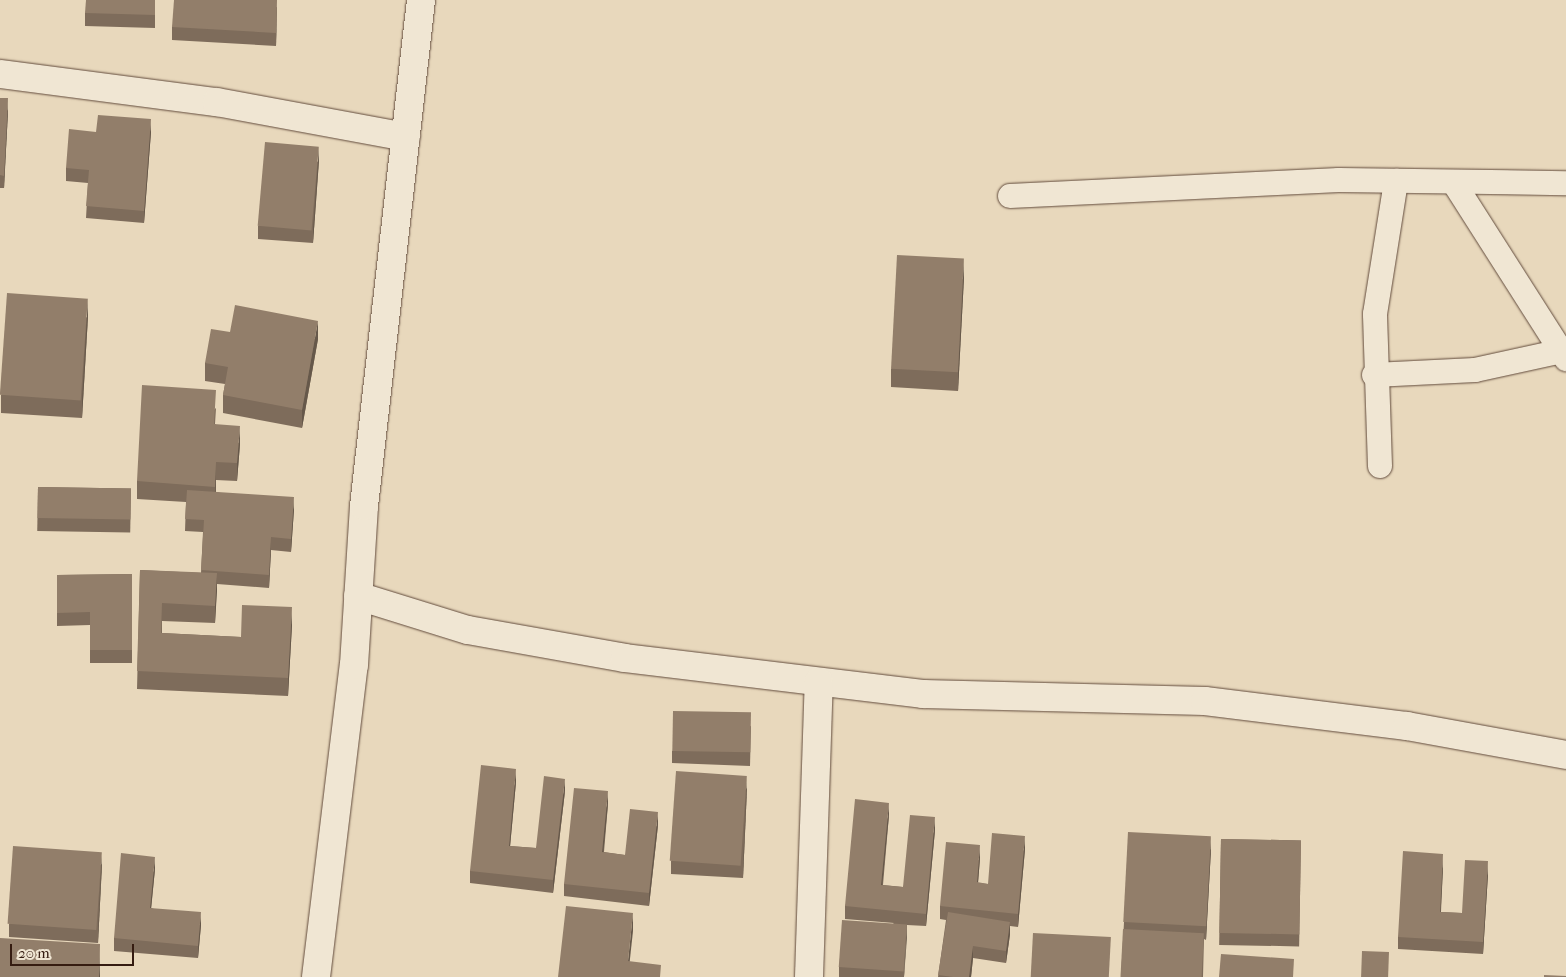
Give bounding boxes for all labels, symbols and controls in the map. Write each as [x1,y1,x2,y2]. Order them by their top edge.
scale bar [12,934,136,966]
text: 20 m [18,944,50,962]

